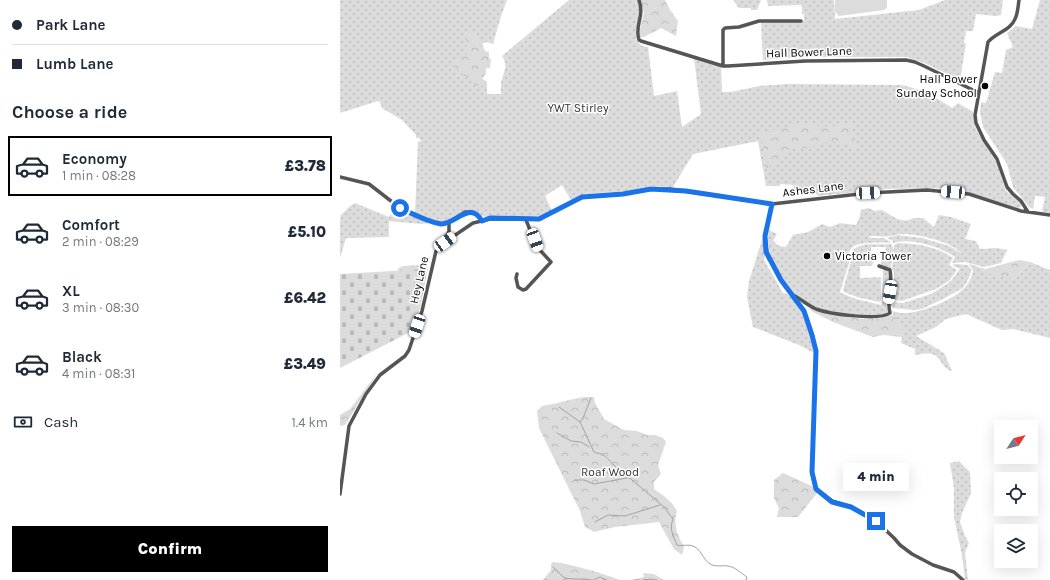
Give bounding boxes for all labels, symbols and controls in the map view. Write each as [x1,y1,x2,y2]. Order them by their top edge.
text: Park Lane [36,16,106,34]
street label: Hall Bower Lane [766,44,852,60]
text: Lumb Lane [36,55,114,73]
place label: Hall Bower Sunday School [896,72,978,100]
marker: Hall Bower Sunday School [980,81,990,91]
text: Choose a ride [12,101,127,123]
park label: YWT Stirley [548,101,609,115]
icon: car [14,148,50,184]
text: Economy [62,150,127,168]
text: £3.78 [285,157,326,175]
text: 1 min · 08:28 [62,168,136,183]
street label: Ashes Lane [782,178,844,200]
car [941,185,965,199]
car [856,186,880,200]
route start [391,199,409,217]
icon: car [14,214,50,250]
text: Comfort [62,216,120,234]
text: £5.10 [288,223,326,241]
car [525,227,545,253]
car [432,230,458,254]
text: 2 min · 08:29 [62,234,139,249]
place label: Victoria Tower [835,249,911,263]
marker: Victoria Tower [822,251,832,261]
street label: Hey Lane [407,255,431,305]
car [882,279,898,305]
icon: car [14,280,50,316]
text: XL [62,282,80,300]
text: £6.42 [284,289,326,307]
text: 3 min · 08:30 [62,300,139,315]
car [408,313,426,339]
icon: car [14,346,50,382]
text: Black [62,348,102,366]
text: £3.49 [284,355,326,373]
text: 4 min · 08:31 [62,366,135,381]
icon: cash [12,411,34,433]
text: Cash [44,413,78,431]
text: 1.4 km [292,415,328,430]
north arrow [994,420,1038,464]
map controls [994,420,1038,568]
callout: 4 min [843,463,909,491]
park label: Roaf Wood [581,465,639,479]
text: 4 min [857,469,895,484]
button: locate [994,472,1038,516]
route end [867,512,885,530]
button: layers [994,524,1038,568]
button: Confirm [12,526,328,572]

